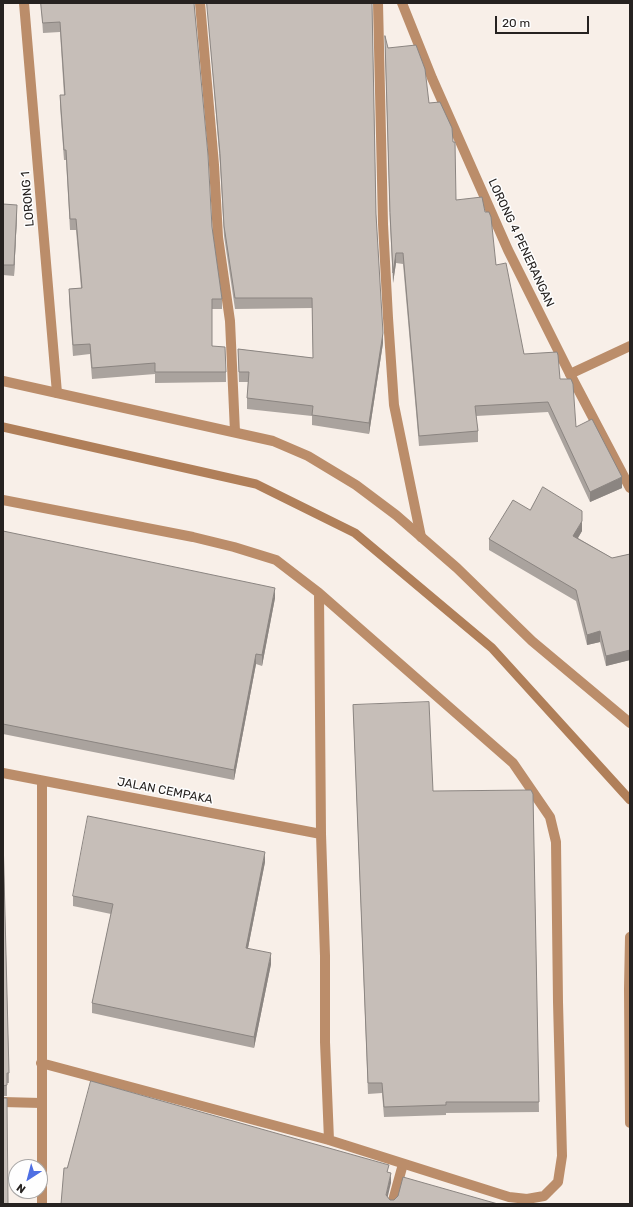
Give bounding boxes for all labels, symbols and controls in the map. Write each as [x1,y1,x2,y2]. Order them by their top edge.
scale bar [497,8,591,34]
text: 20 m [502,16,530,30]
street label: LORONG 1 [18,171,38,227]
street label: LORONG 4 PENERANGAN [485,177,557,309]
street label: JALAN CEMPAKA [116,775,214,807]
north arrow [8,1159,48,1199]
text: N [14,1181,28,1196]

